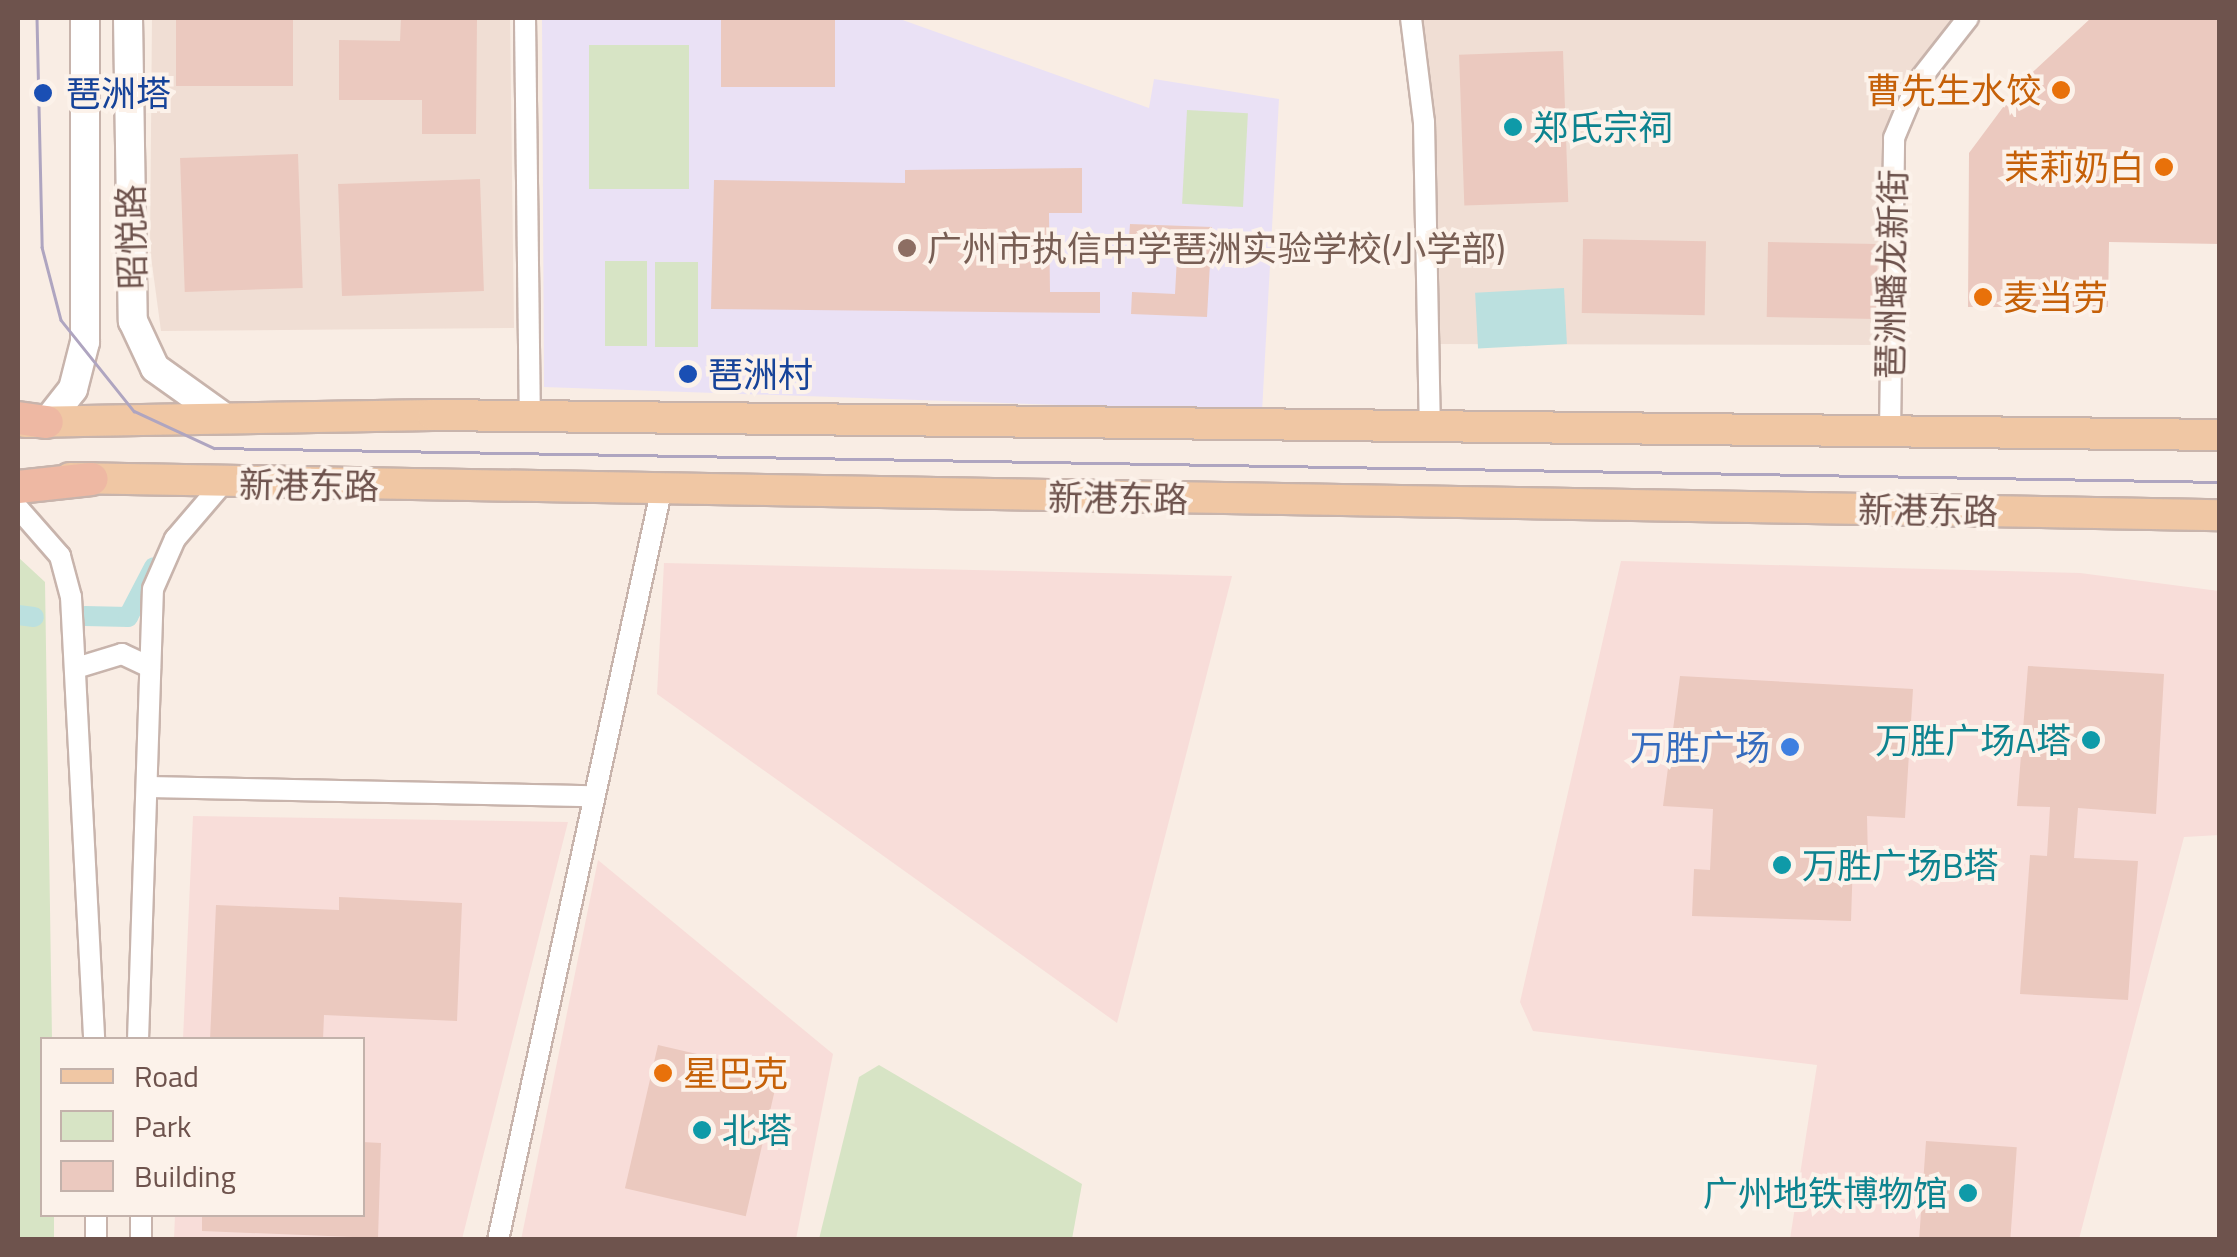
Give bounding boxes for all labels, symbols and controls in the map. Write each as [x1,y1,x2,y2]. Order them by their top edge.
place label: 曹先生水饺 [1866,69,2041,111]
place label: 琶洲塔 [66,72,171,114]
marker: 曹先生水饺 [2050,79,2072,101]
marker: 琶洲塔 [30,80,56,106]
place label: 郑氏宗祠 [1533,106,1673,148]
marker: 郑氏宗祠 [1502,116,1524,138]
place label: 茉莉奶白 [2004,146,2144,188]
marker: 茉莉奶白 [2153,156,2175,178]
street label: 琶洲蟠龙新街 [1868,169,1914,379]
street label: 昭悦路 [109,184,153,290]
place label: 广州市执信中学琶洲实验学校(小学部) [927,227,1505,269]
marker: 广州市执信中学琶洲实验学校(小学部) [896,237,918,259]
place label: 麦当劳 [2003,276,2108,318]
marker: 麦当劳 [1972,286,1994,308]
place label: 琶洲村 [708,353,813,395]
marker: 琶洲村 [677,363,699,385]
street label: 新港东路 [239,463,379,507]
street label: 新港东路 [1048,476,1188,520]
street label: 新港东路 [1858,488,1998,532]
place label: 万胜广场A塔 [1875,719,2071,761]
place label: 万胜广场 [1630,726,1770,768]
marker: 万胜广场A塔 [2080,729,2102,751]
marker: 万胜广场 [1779,736,1801,758]
place label: 万胜广场B塔 [1802,844,1999,886]
marker: 万胜广场B塔 [1771,854,1793,876]
legend [40,1037,365,1217]
place label: 星巴克 [683,1052,788,1094]
text: Road [134,1053,199,1099]
marker: 星巴克 [652,1062,674,1084]
text: Park [134,1103,191,1149]
place label: 北塔 [722,1109,792,1151]
marker: 北塔 [691,1119,713,1141]
text: Building [134,1153,236,1199]
place label: 广州地铁博物馆 [1703,1172,1948,1214]
marker: 广州地铁博物馆 [1957,1182,1979,1204]

